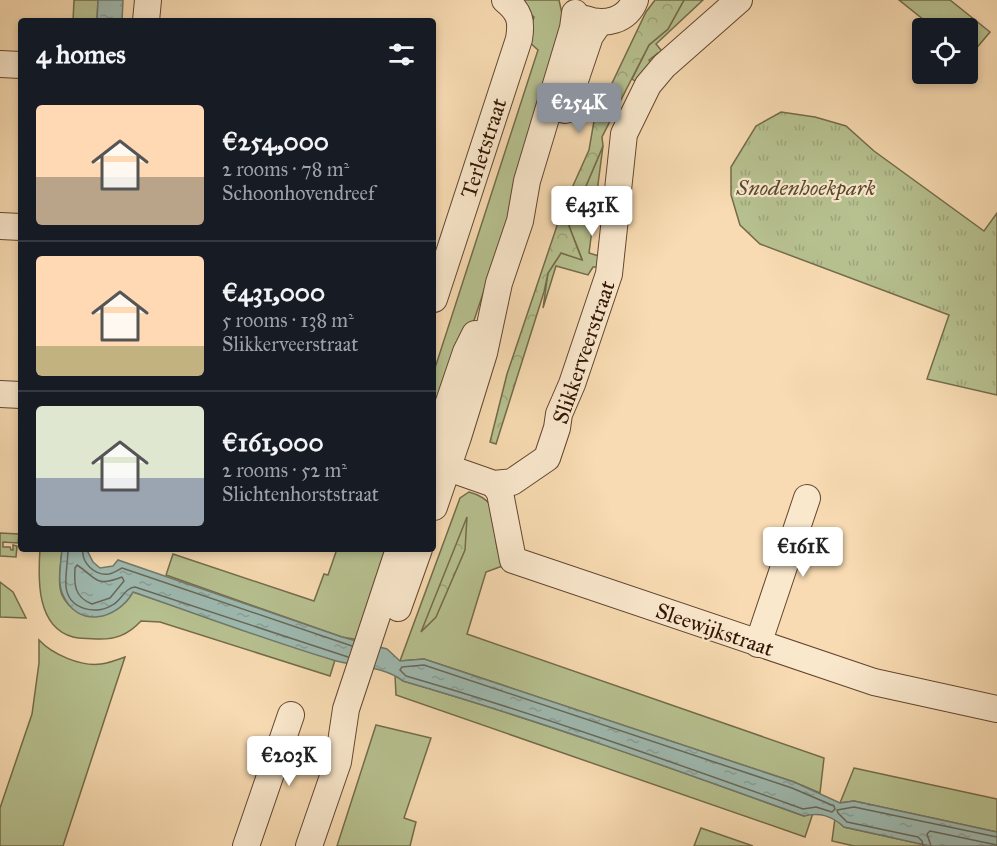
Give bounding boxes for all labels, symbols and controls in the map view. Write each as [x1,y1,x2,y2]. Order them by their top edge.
map controls [912,18,978,84]
button: locate [912,18,978,84]
text: 4 homes [36,38,126,70]
icon: filters [385,38,418,71]
pin: €254K [537,83,621,134]
text: €254K [551,90,607,114]
street label: Terletstraat [455,94,512,202]
text: €254,000 [222,125,329,157]
icon: home [84,129,156,201]
text: 2 rooms · 78 m² [222,157,349,181]
park label: Snodenhoekpark [735,174,876,201]
text: Schoonhovendreef [222,181,375,205]
pin: €431K [550,186,634,237]
text: €431K [565,193,619,217]
text: €431,000 [222,276,325,308]
street label: Slikkerveerstraat [546,277,621,427]
icon: home [84,280,156,352]
text: 5 rooms · 138 m² [222,308,354,332]
text: Slikkerveerstraat [222,332,358,356]
text: €161,000 [222,426,324,458]
icon: home [84,430,156,502]
text: 2 rooms · 52 m² [222,458,347,482]
text: Slichtenhorststraat [222,482,379,506]
pin: €161K [761,527,845,578]
text: €161K [777,534,829,558]
street label: Sleewijkstraat [652,597,778,662]
pin: €203K [247,736,331,787]
text: €203K [261,743,317,767]

